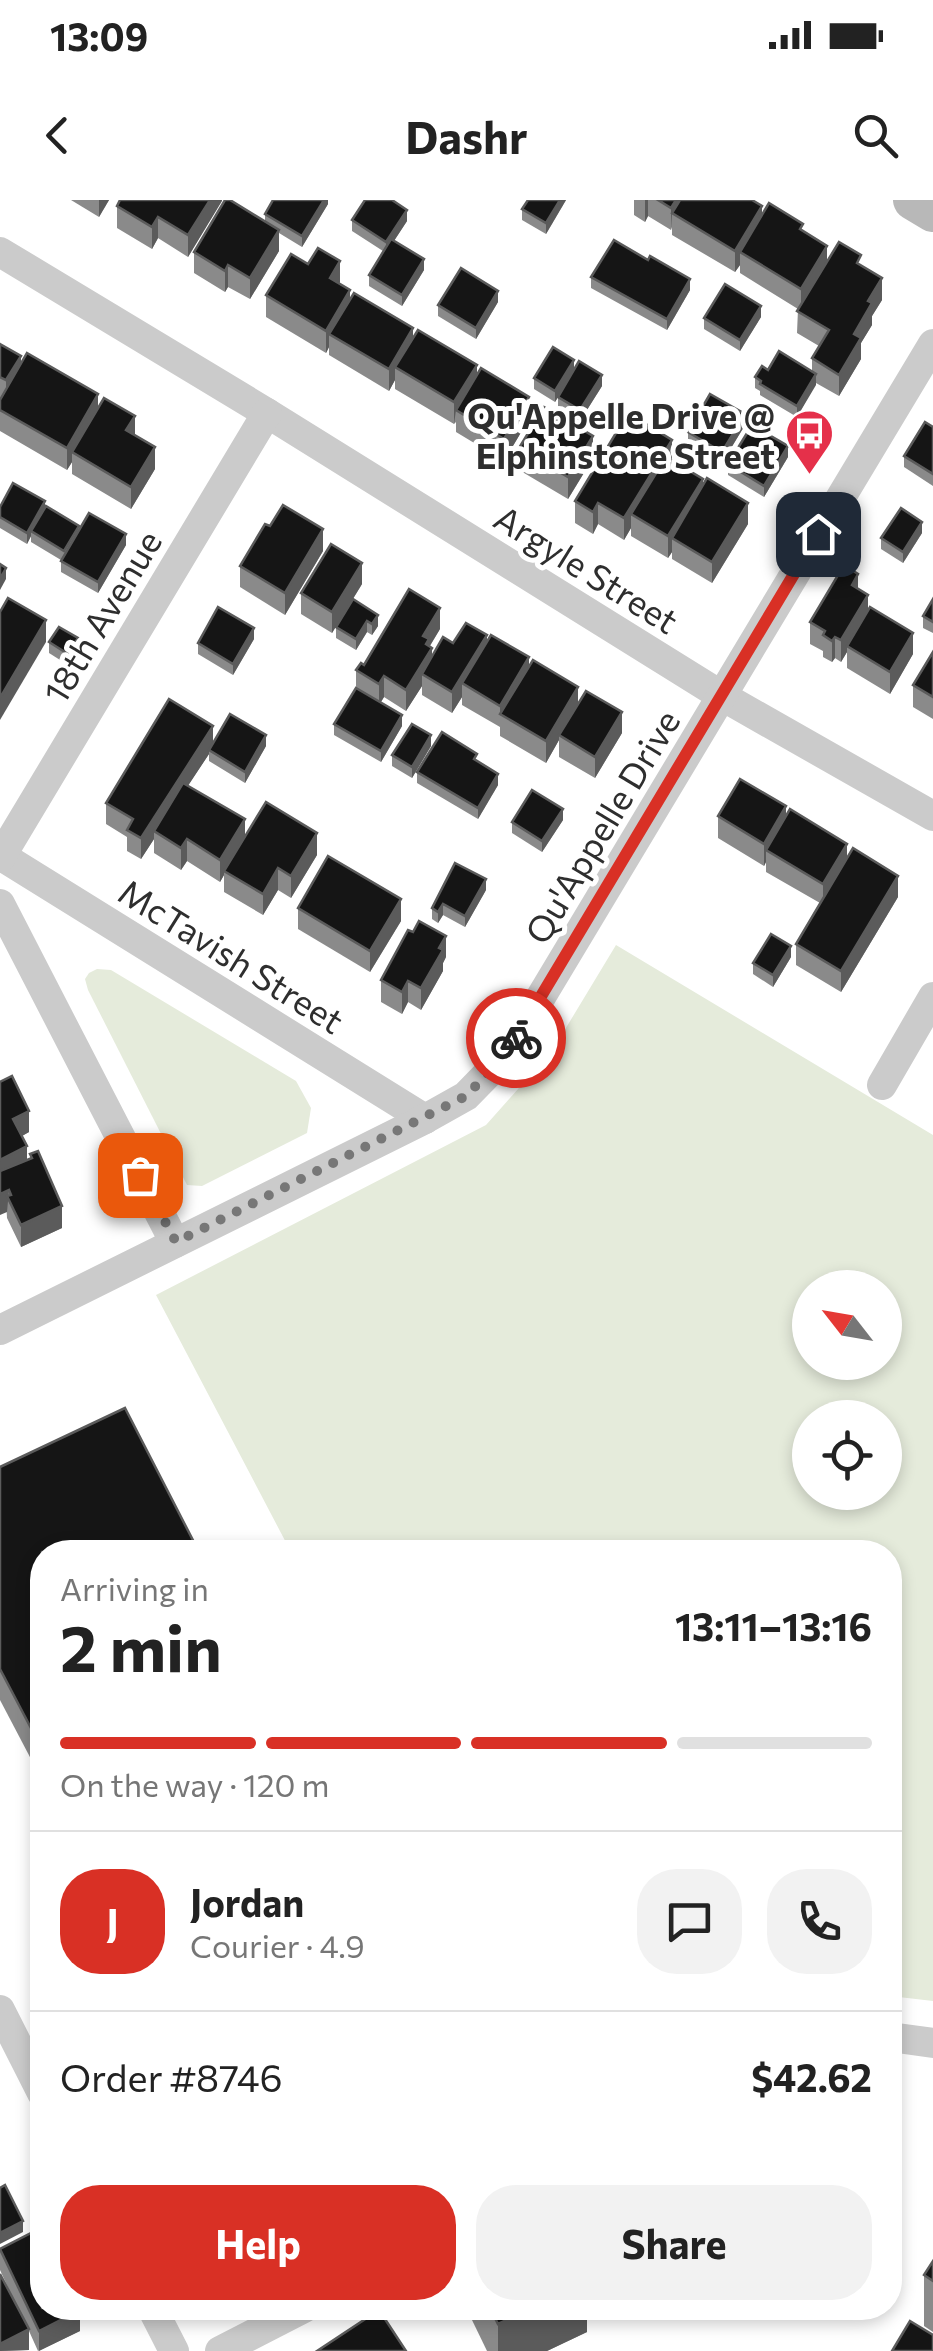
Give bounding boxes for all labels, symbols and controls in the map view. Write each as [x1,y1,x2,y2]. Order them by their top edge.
text: 13:09 [50,12,148,59]
icon: back [30,108,85,163]
text: Dashr [405,108,528,163]
icon: search [848,108,903,163]
place label: Qu'Appelle Drive @ Elphinstone Street [467,393,775,476]
bus stop icon: Qu'Appelle Drive @ Elphinstone Street [784,408,836,476]
pin [776,492,861,577]
street label: Argyle Street [487,495,687,641]
icon: home [791,507,846,562]
street label: 18th Avenue [33,522,169,710]
street label: Qu'Appelle Drive [514,701,688,951]
street label: McTavish Street [112,869,352,1041]
courier [466,988,566,1088]
icon: bike [489,1011,544,1066]
pin [98,1133,183,1218]
icon: bag [113,1148,168,1203]
north arrow [792,1270,902,1380]
map controls [792,1270,902,1510]
button: locate [792,1400,902,1510]
text: Arriving in [60,1568,209,1608]
text: 13:11–13:16 [675,1602,872,1649]
text: 2 min [60,1606,222,1685]
text: On the way · 120 m [60,1764,329,1804]
button: chat [637,1869,742,1974]
button: phone [767,1869,872,1974]
text: Jordan [190,1878,304,1925]
text: J [106,1898,119,1945]
text: Courier · 4.9 [190,1925,365,1965]
text: Order #8746 [60,2053,283,2100]
text: $42.62 [751,2053,872,2100]
button: Help [60,2185,456,2300]
button: Share [476,2185,872,2300]

